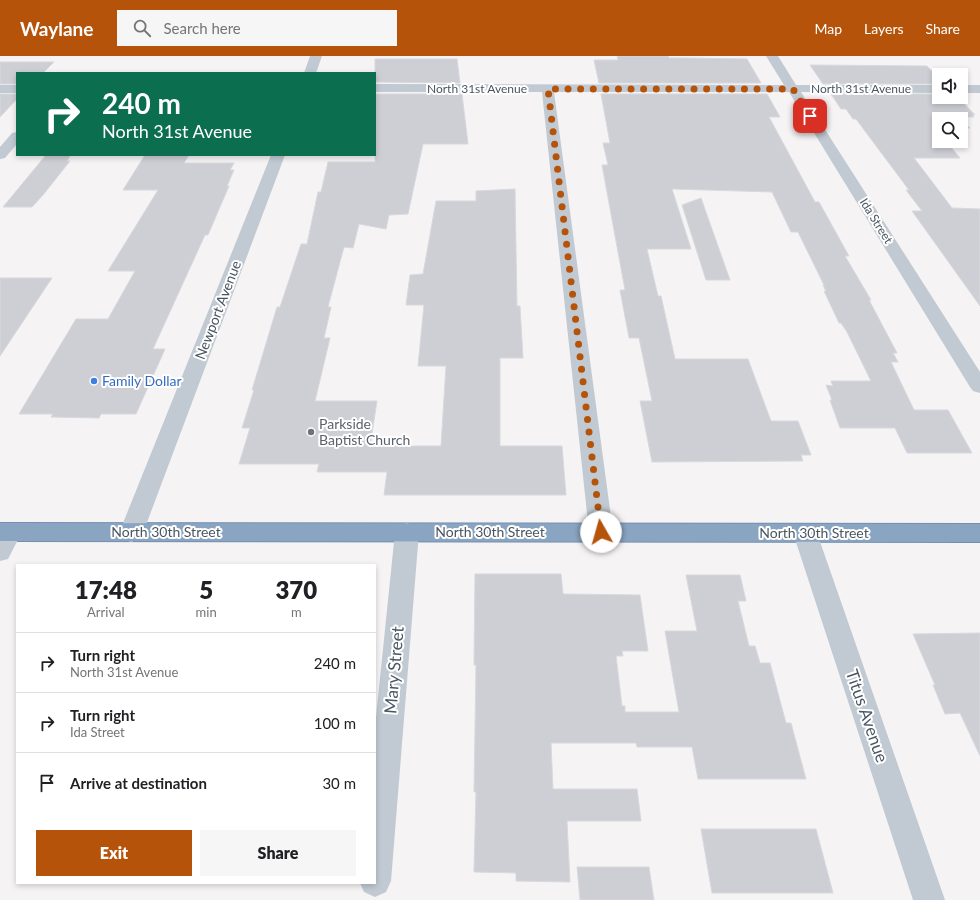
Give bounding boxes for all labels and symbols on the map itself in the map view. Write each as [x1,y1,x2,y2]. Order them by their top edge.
street label: North 31st Avenue [427,81,527,96]
street label: North 31st Avenue [811,81,911,96]
pin [793,99,827,133]
street label: Ida Street [857,195,897,247]
street label: Newport Avenue [191,258,244,361]
place label: Family Dollar [102,372,182,389]
marker: Family Dollar [89,376,99,386]
place label: Parkside Baptist Church [319,415,410,448]
marker: Parkside Baptist Church [306,427,316,437]
position arrow [580,511,622,553]
street label: North 30th Street [111,523,221,540]
street label: North 30th Street [435,523,545,540]
street label: North 30th Street [759,524,869,541]
street label: Mary Street [379,625,408,715]
street label: Titus Avenue [842,667,893,765]

